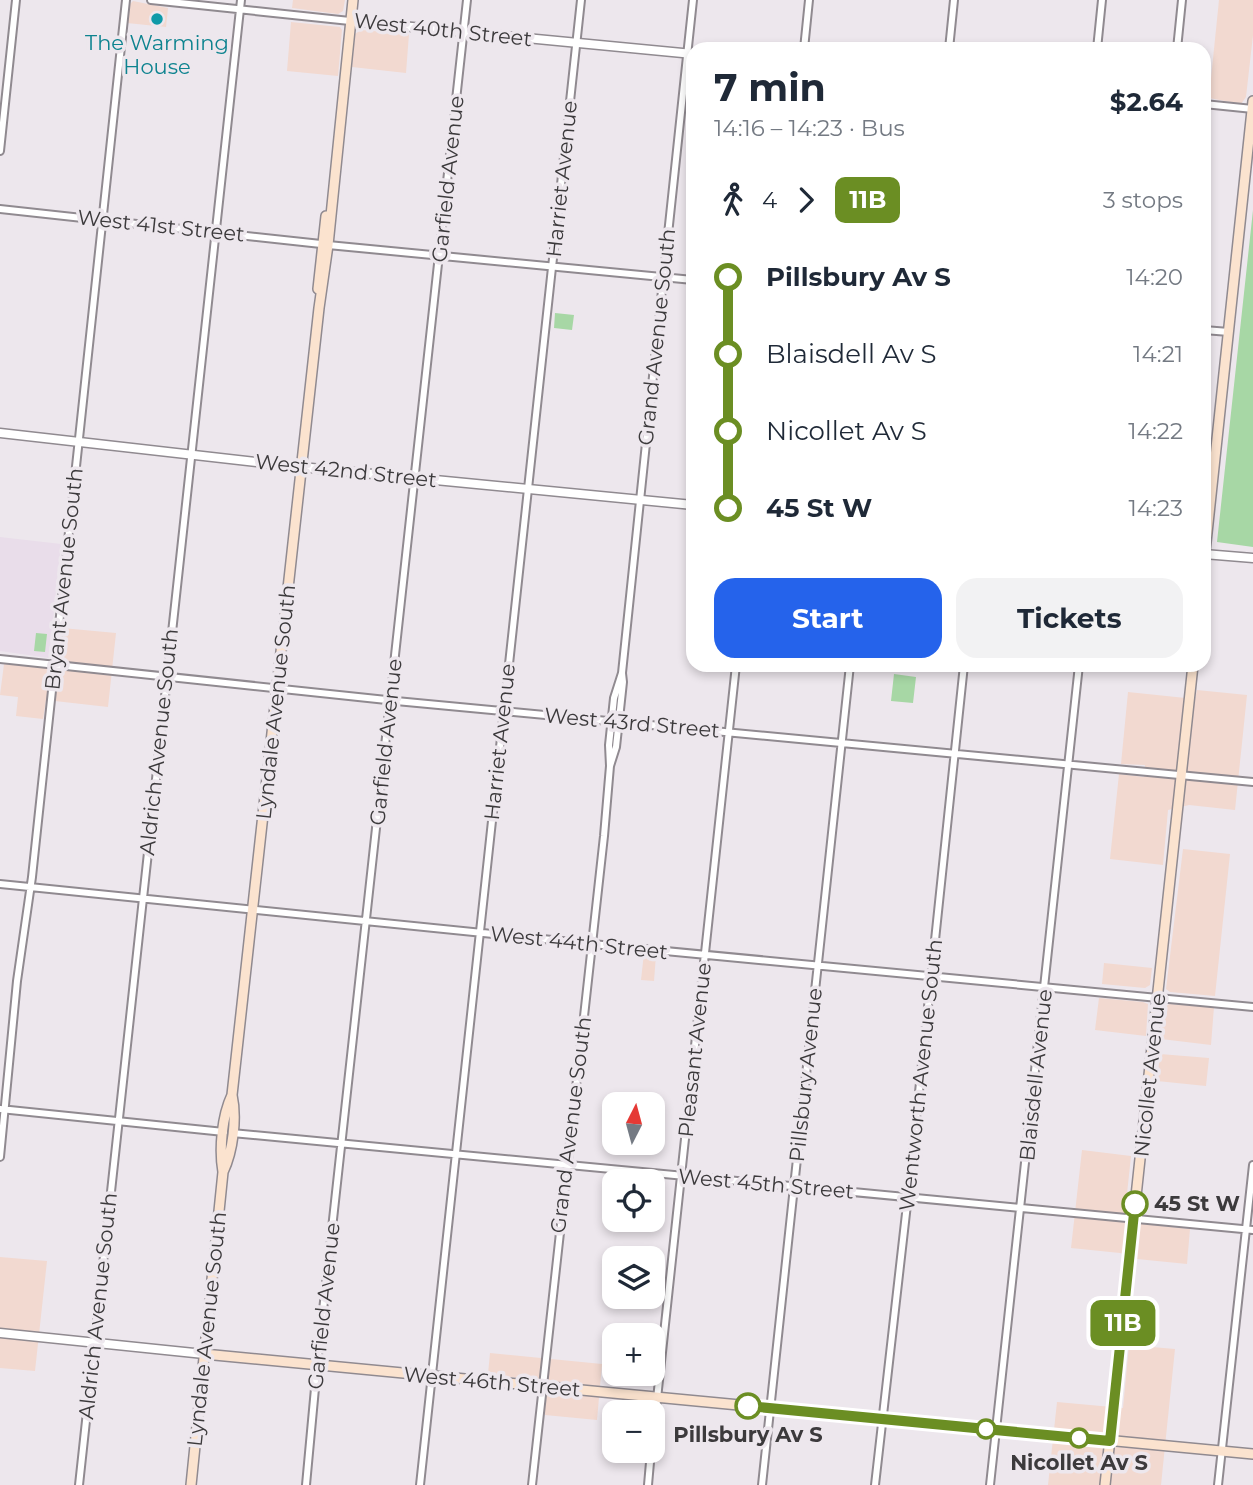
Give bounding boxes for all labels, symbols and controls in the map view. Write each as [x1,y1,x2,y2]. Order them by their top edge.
street label: West 40th Street [353,8,533,51]
marker: The Warming House [149,11,165,27]
place label: The Warming House [85,30,229,79]
text: 7 min [714,64,826,111]
text: $2.64 [1110,86,1183,118]
street label: Garfield Avenue [426,94,469,264]
street label: Harriet Avenue [541,99,582,259]
text: 14:16 – 14:23 · Bus [714,114,905,142]
icon: walk [714,181,752,219]
icon: forward [787,181,825,219]
text: 11B [849,185,886,214]
text: 4 [762,186,777,214]
text: 3 stops [1103,186,1183,214]
street label: West 41st Street [76,204,246,247]
street label: Grand Avenue South [633,227,680,447]
text: Pillsbury Av S [766,261,951,293]
text: 14:20 [1126,263,1183,291]
text: Blaisdell Av S [766,338,937,370]
text: 14:21 [1133,340,1183,368]
text: Nicollet Av S [766,415,927,447]
text: 14:22 [1128,417,1183,445]
street label: West 42nd Street [254,449,438,492]
street label: Bryant Avenue South [39,467,88,691]
text: 45 St W [766,492,872,524]
text: 14:23 [1128,494,1183,522]
button: Start [714,578,942,658]
button: Tickets [956,578,1183,658]
street label: Lyndale Avenue South [251,583,300,821]
street label: Aldrich Avenue South [134,627,183,857]
street label: Garfield Avenue [364,657,407,827]
street label: Harriet Avenue [479,662,520,822]
street label: West 43rd Street [543,702,721,743]
street label: West 44th Street [489,921,669,964]
street label: Wentworth Avenue South [894,938,947,1212]
street label: Pleasant Avenue [673,961,716,1139]
street label: Pillsbury Avenue [784,987,827,1163]
street label: Blaisdell Avenue [1014,988,1057,1162]
street label: Nicollet Avenue [1128,992,1171,1158]
street label: Grand Avenue South [545,1015,596,1235]
north arrow [602,1092,665,1155]
map controls [602,1092,665,1463]
street label: West 45th Street [677,1163,855,1204]
button: locate [602,1169,665,1232]
street label: Aldrich Avenue South [73,1191,122,1421]
marker: 45 St W [1122,1191,1148,1217]
place label: 45 St W [1154,1191,1240,1216]
street label: Lyndale Avenue South [182,1210,231,1448]
street label: Garfield Avenue [302,1221,345,1391]
button: layers [602,1246,665,1309]
line badge: 11B [1083,1300,1163,1346]
text: 11B [1104,1308,1142,1337]
button: + [602,1323,665,1386]
street label: West 46th Street [403,1361,582,1402]
marker: Pillsbury Av S [735,1393,761,1419]
button: − [602,1400,665,1463]
unlabelled marker [976,1419,996,1439]
place label: Pillsbury Av S [673,1422,823,1447]
marker: Nicollet Av S [1069,1428,1089,1448]
place label: Nicollet Av S [1010,1450,1148,1475]

